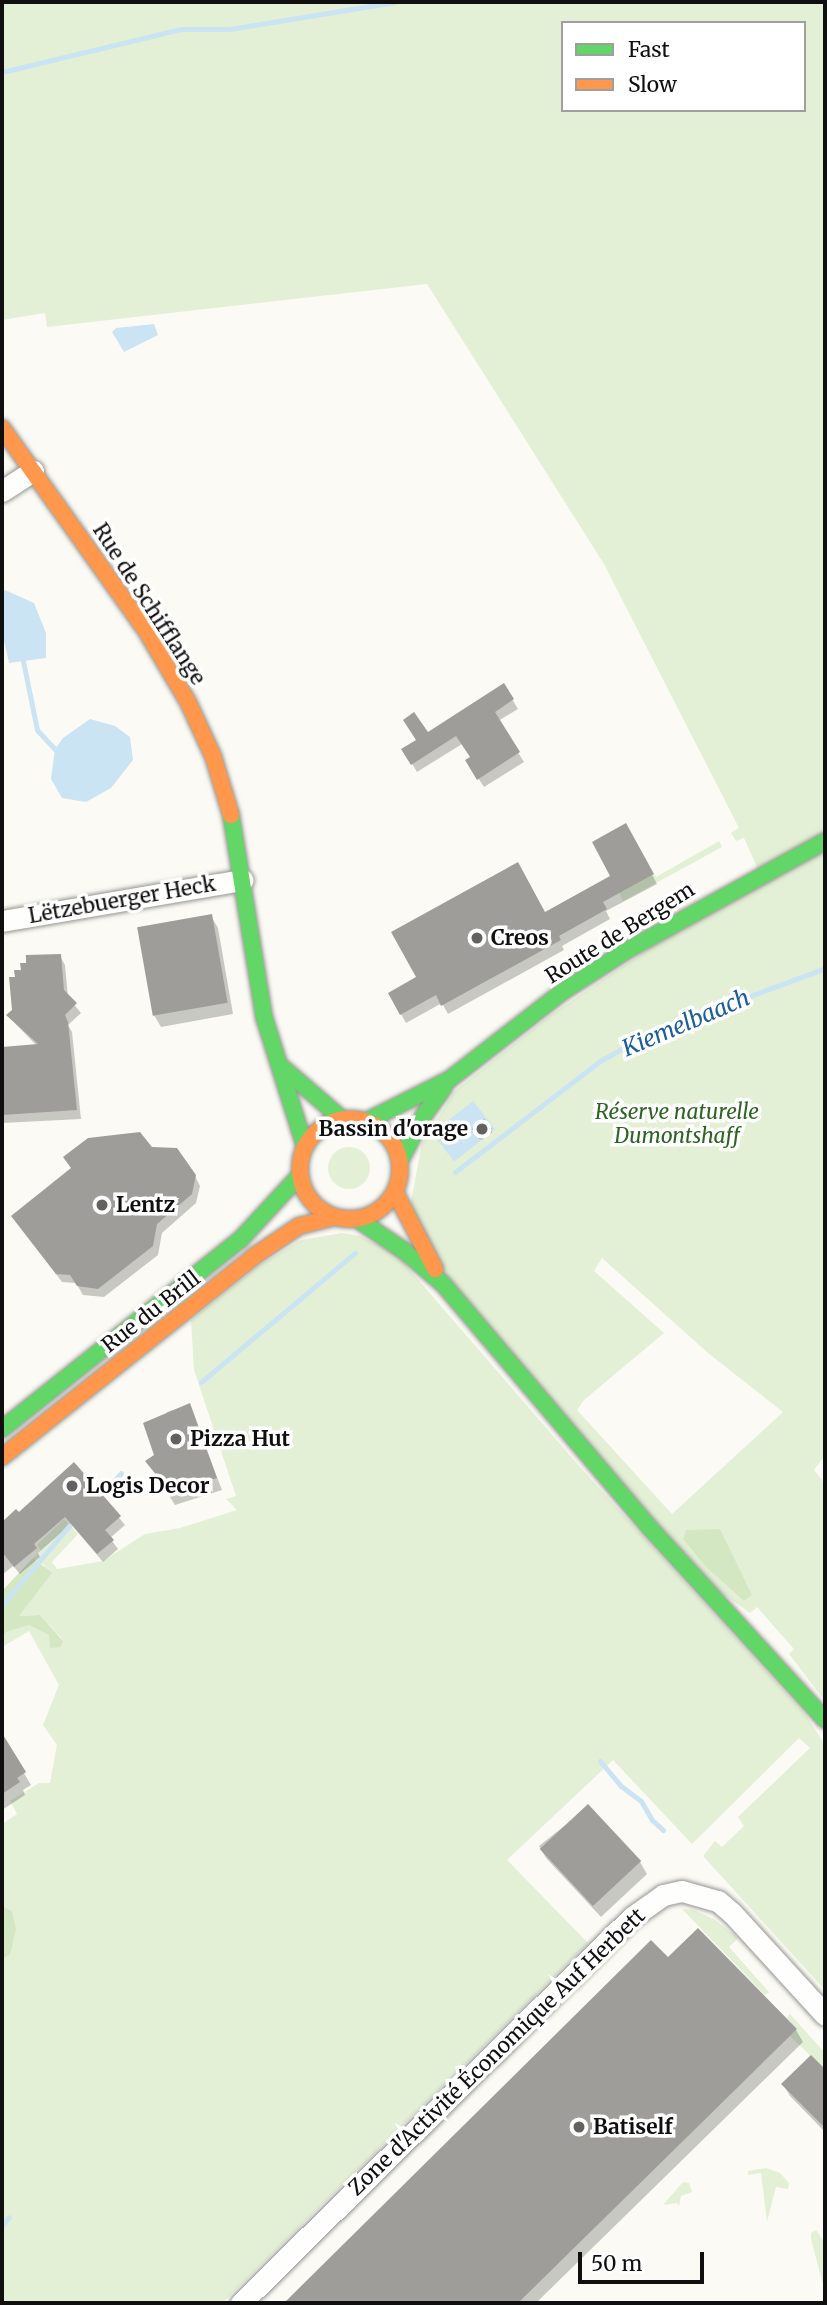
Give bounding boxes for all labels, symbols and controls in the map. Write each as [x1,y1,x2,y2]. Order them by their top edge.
legend [561,21,806,112]
text: Fast [628,36,670,63]
text: Slow [628,71,677,98]
street label: Rue de Schifflange [87,519,211,689]
street label: Lëtzebuerger Heck [26,871,218,929]
street label: Route de Bergem [541,877,699,989]
place label: Creos [491,925,549,951]
marker: Creos [469,930,485,946]
water label: Kiemelbaach [618,984,754,1062]
park label: Réserve naturelle Dumontshaff [595,1099,759,1149]
place label: Bassin d'orage [319,1116,468,1142]
marker: Bassin d'orage [474,1121,490,1137]
place label: Lentz [116,1192,175,1218]
marker: Lentz [94,1197,110,1213]
street label: Rue du Brill [97,1266,205,1358]
place label: Pizza Hut [190,1426,290,1452]
marker: Pizza Hut [168,1431,184,1447]
place label: Logis Decor [86,1473,209,1499]
marker: Logis Decor [64,1478,80,1494]
street label: Zone d'Activité Économique Auf Herbett [344,1903,650,2201]
place label: Batiself [593,2114,673,2140]
marker: Batiself [571,2119,587,2135]
scale bar [582,2238,708,2282]
text: 50 m [591,2250,642,2277]

